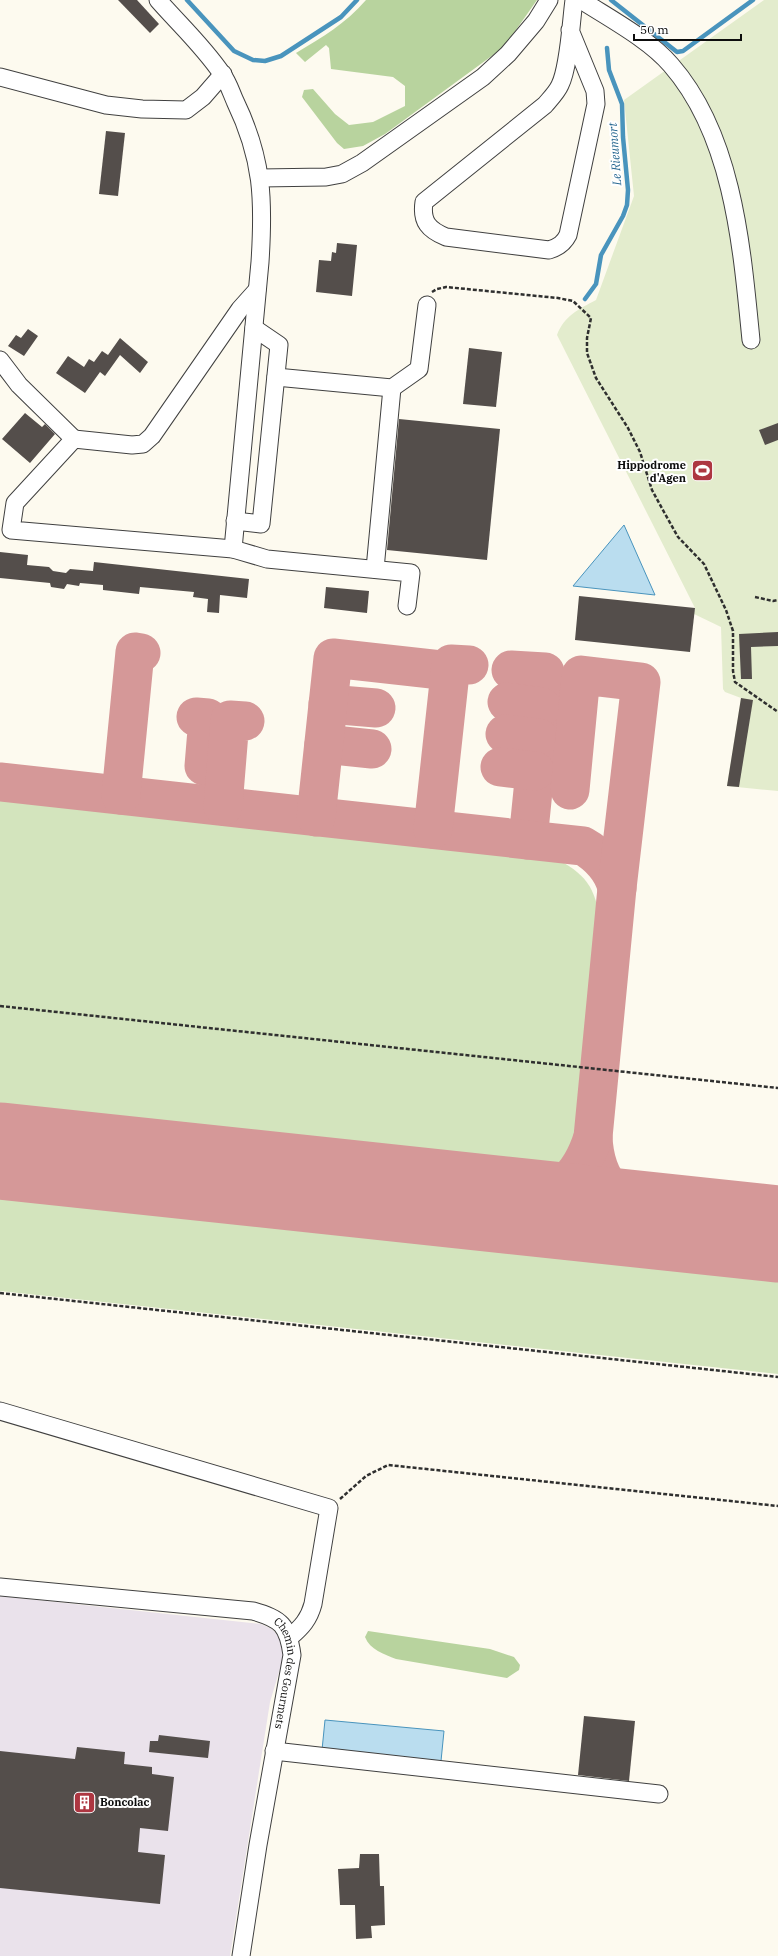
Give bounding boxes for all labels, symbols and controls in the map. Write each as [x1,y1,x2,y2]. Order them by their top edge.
scale bar [634,16,741,42]
text: 50 m [640,22,669,37]
water label: Le Rieumort [605,121,624,187]
place label: Hippodrome d'Agen [617,458,686,485]
sports icon: Hippodrome d'Agen [689,458,715,484]
street label: Chemin des Gourmets [271,1614,299,1730]
building icon: Boncolac [72,1789,98,1815]
place label: Boncolac [100,1795,150,1809]

